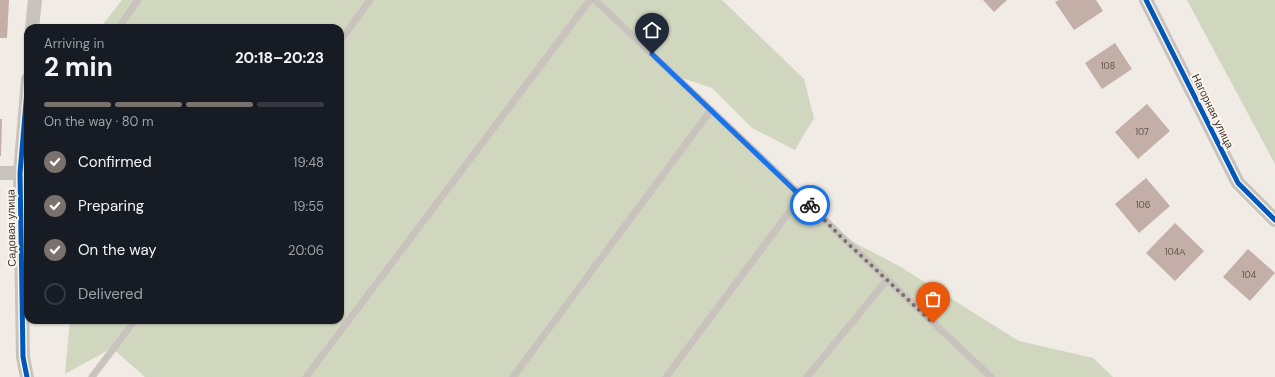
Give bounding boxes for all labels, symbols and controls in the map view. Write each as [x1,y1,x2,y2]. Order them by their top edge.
pin [635,13,669,54]
icon: home [641,19,663,41]
text: Arriving in [44,35,104,52]
text: 20:18–20:23 [235,48,324,68]
text: 2 min [44,50,113,84]
house number: 108 [1101,60,1115,72]
street label: Нагорная улица [1189,71,1238,151]
text: On the way · 80 m [44,113,154,130]
house number: 107 [1135,126,1149,138]
icon: check [44,151,66,173]
text: Confirmed [78,152,152,172]
text: 19:48 [293,154,324,171]
courier [790,185,830,225]
street label: Садовая улица [3,188,19,267]
icon: bike [799,194,821,216]
icon: check [44,195,66,217]
text: Preparing [78,196,144,216]
text: 19:55 [293,198,324,215]
house number: 106 [1136,199,1151,211]
icon: check [44,239,66,261]
text: On the way [78,240,157,260]
text: 20:06 [288,242,324,259]
house number: 104А [1165,246,1185,258]
house number: 104 [1242,269,1257,281]
pin [916,282,950,323]
text: Delivered [78,284,143,304]
icon: bag [922,288,944,310]

